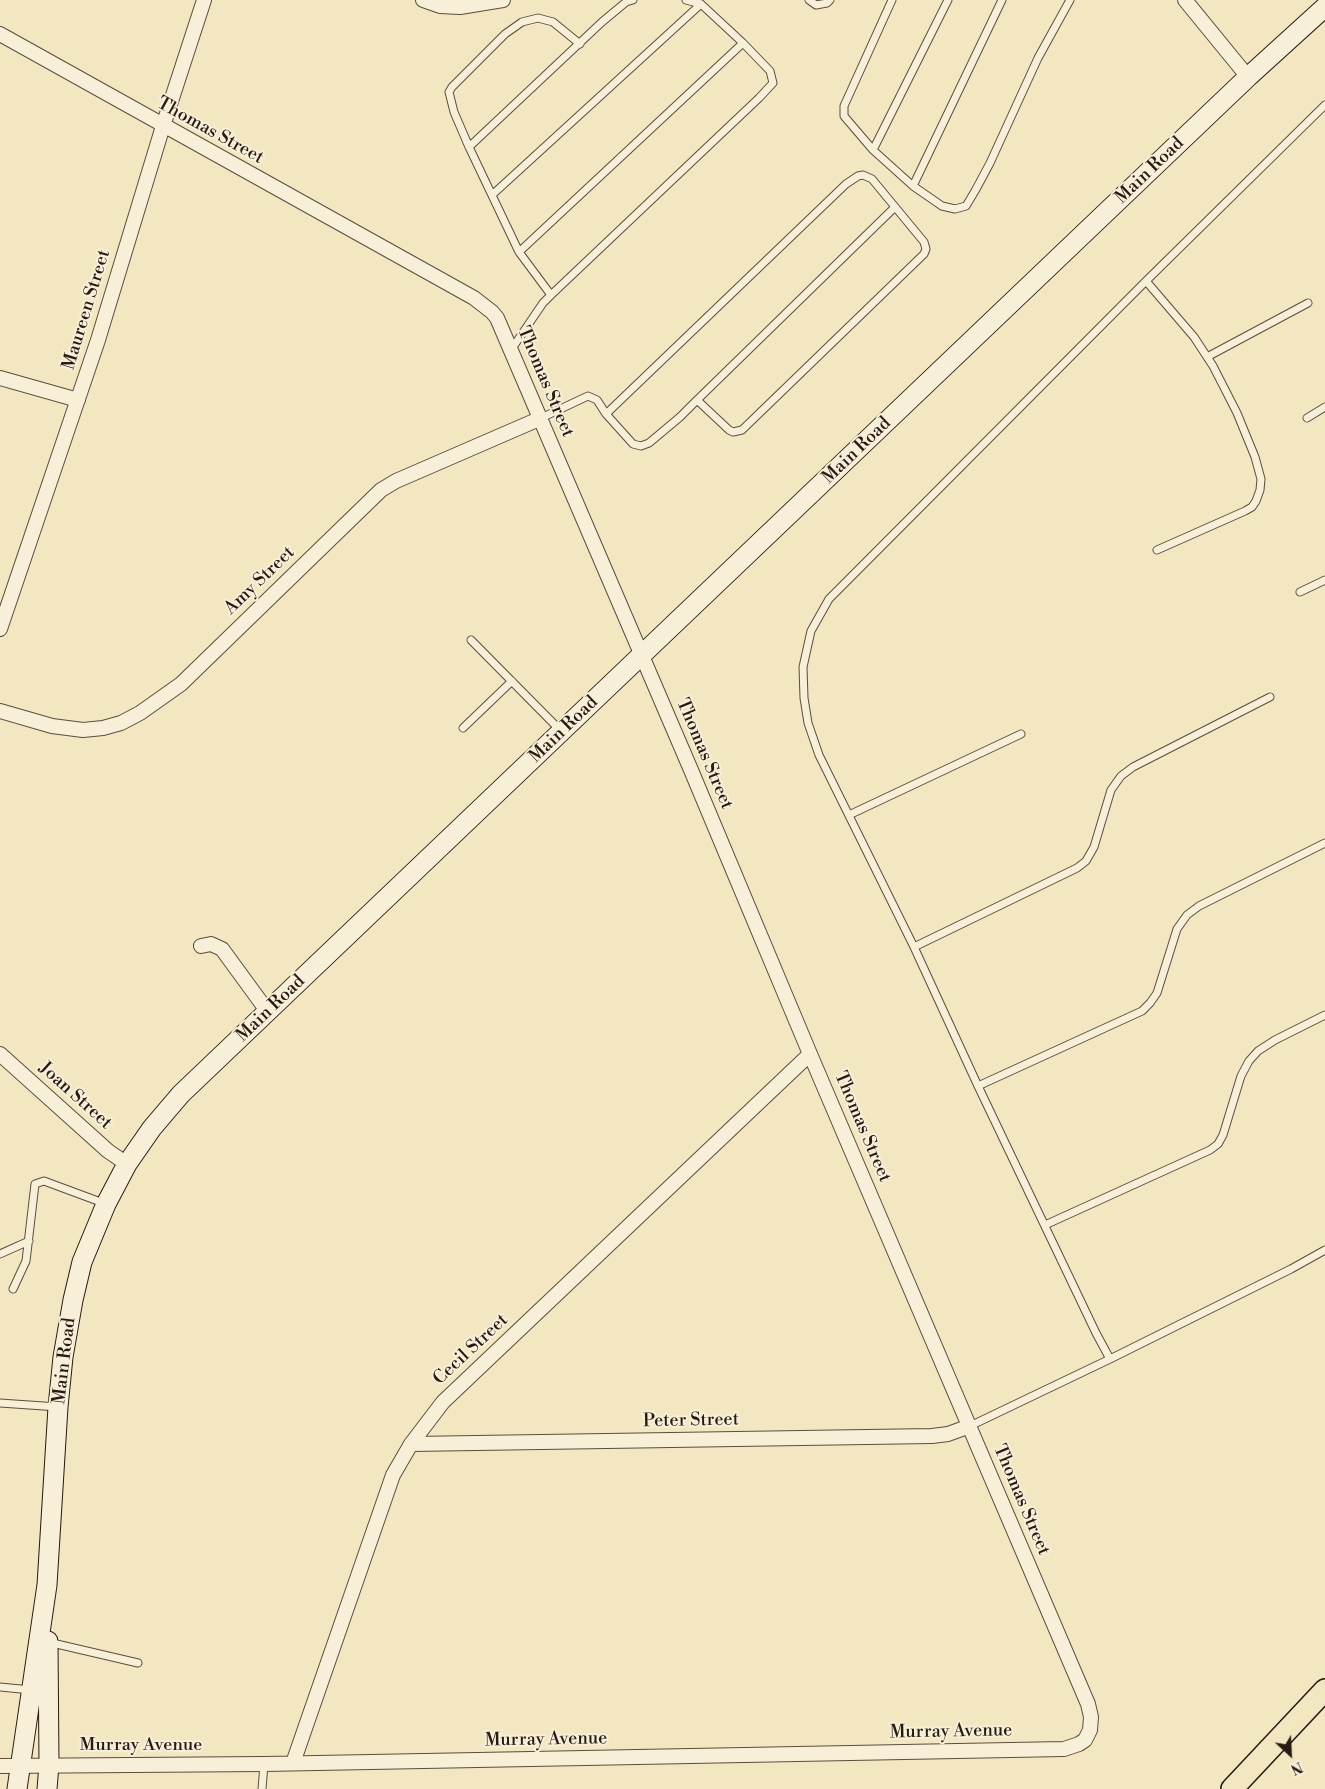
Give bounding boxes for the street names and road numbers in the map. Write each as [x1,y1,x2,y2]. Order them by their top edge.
street label: Thomas Street [153,93,267,169]
street label: Main Road [1111,133,1189,209]
street label: Maureen Street [58,247,116,373]
street label: Thomas Street [512,323,578,441]
street label: Main Road [818,413,896,489]
street label: Amy Street [220,542,300,620]
street label: Main Road [525,692,603,768]
street label: Thomas Street [671,695,737,813]
street label: Main Road [232,971,310,1047]
street label: Joan Street [34,1058,116,1134]
street label: Thomas Street [829,1068,895,1186]
street label: Cecil Street [429,1310,513,1390]
street label: Main Road [49,1316,81,1406]
street label: Peter Street [643,1409,739,1433]
street label: Thomas Street [988,1441,1054,1559]
street label: Murray Avenue [889,1720,1013,1744]
street label: Murray Avenue [484,1728,608,1752]
street label: Murray Avenue [80,1735,202,1757]

